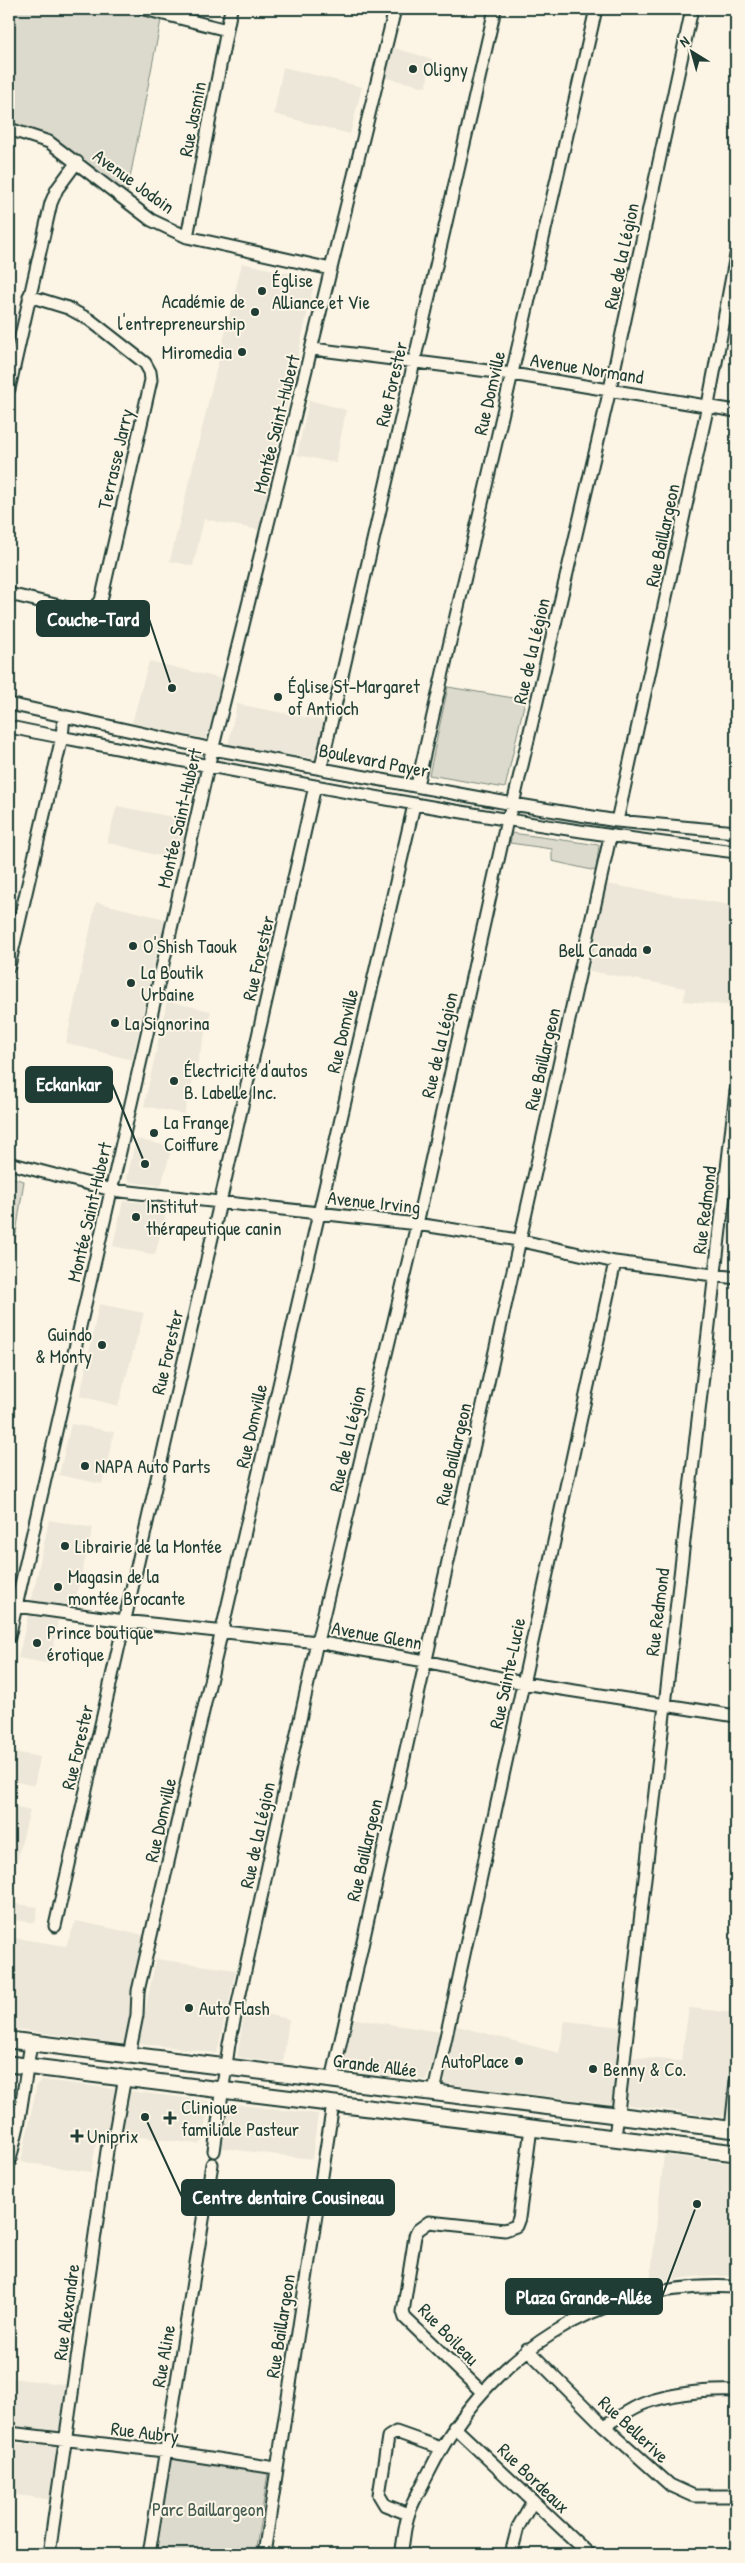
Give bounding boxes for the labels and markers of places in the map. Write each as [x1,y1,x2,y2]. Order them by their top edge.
place label: Oligny [423,56,468,82]
marker: Oligny [407,63,419,75]
place label: Église Alliance et Vie [272,267,370,315]
marker: Église Alliance et Vie [256,285,268,297]
place label: Académie de l'entrepreneurship [118,288,245,336]
marker: Académie de l'entrepreneurship [249,306,261,318]
place label: Miromedia [162,339,233,365]
marker: Miromedia [236,346,248,358]
callout: Couche-Tard [37,601,149,636]
place label: Église St-Margaret of Antioch [288,673,420,721]
marker: Église St-Margaret of Antioch [272,691,284,703]
place label: O'Shish Taouk [143,933,237,959]
place label: Bell Canada [558,937,638,963]
marker: O'Shish Taouk [127,940,139,952]
marker: Bell Canada [641,944,653,956]
place label: La Boutik Urbaine [141,959,204,1007]
marker: La Boutik Urbaine [125,977,137,989]
place label: La Signorina [125,1010,210,1036]
marker: La Signorina [109,1017,121,1029]
place label: Électricité d'autos B. Labelle Inc. [184,1057,308,1105]
callout: Eckankar [26,1067,112,1102]
marker: Électricité d'autos B. Labelle Inc. [168,1075,180,1087]
place label: La Frange Coiffure [164,1109,230,1157]
marker: La Frange Coiffure [148,1127,160,1139]
place label: Institut thérapeutique canin [146,1193,282,1241]
marker: Institut thérapeutique canin [130,1211,142,1223]
place label: Guindo & Monty [35,1321,92,1369]
marker: Guindo & Monty [96,1339,108,1351]
place label: NAPA Auto Parts [95,1453,210,1479]
marker: NAPA Auto Parts [79,1460,91,1472]
place label: Librairie de la Montée [75,1533,223,1559]
marker: Librairie de la Montée [59,1540,71,1552]
place label: Magasin de la montée Brocante [68,1563,186,1611]
marker: Magasin de la montée Brocante [52,1581,64,1593]
place label: Prince boutique érotique [47,1619,154,1667]
marker: Prince boutique érotique [31,1637,43,1649]
place label: Auto Flash [199,1995,269,2021]
marker: Auto Flash [183,2002,195,2014]
place label: AutoPlace [441,2048,509,2074]
marker: AutoPlace [513,2055,525,2067]
place label: Benny & Co. [603,2056,686,2082]
marker: Benny & Co. [587,2063,599,2075]
place label: Clinique familiale Pasteur [181,2094,300,2142]
marker: Clinique familiale Pasteur [163,2111,177,2125]
place label: Uniprix [87,2123,139,2149]
marker: Uniprix [71,2130,83,2142]
callout: Centre dentaire Cousineau [182,2180,394,2215]
callout: Plaza Grande-Allée [506,2279,662,2314]

